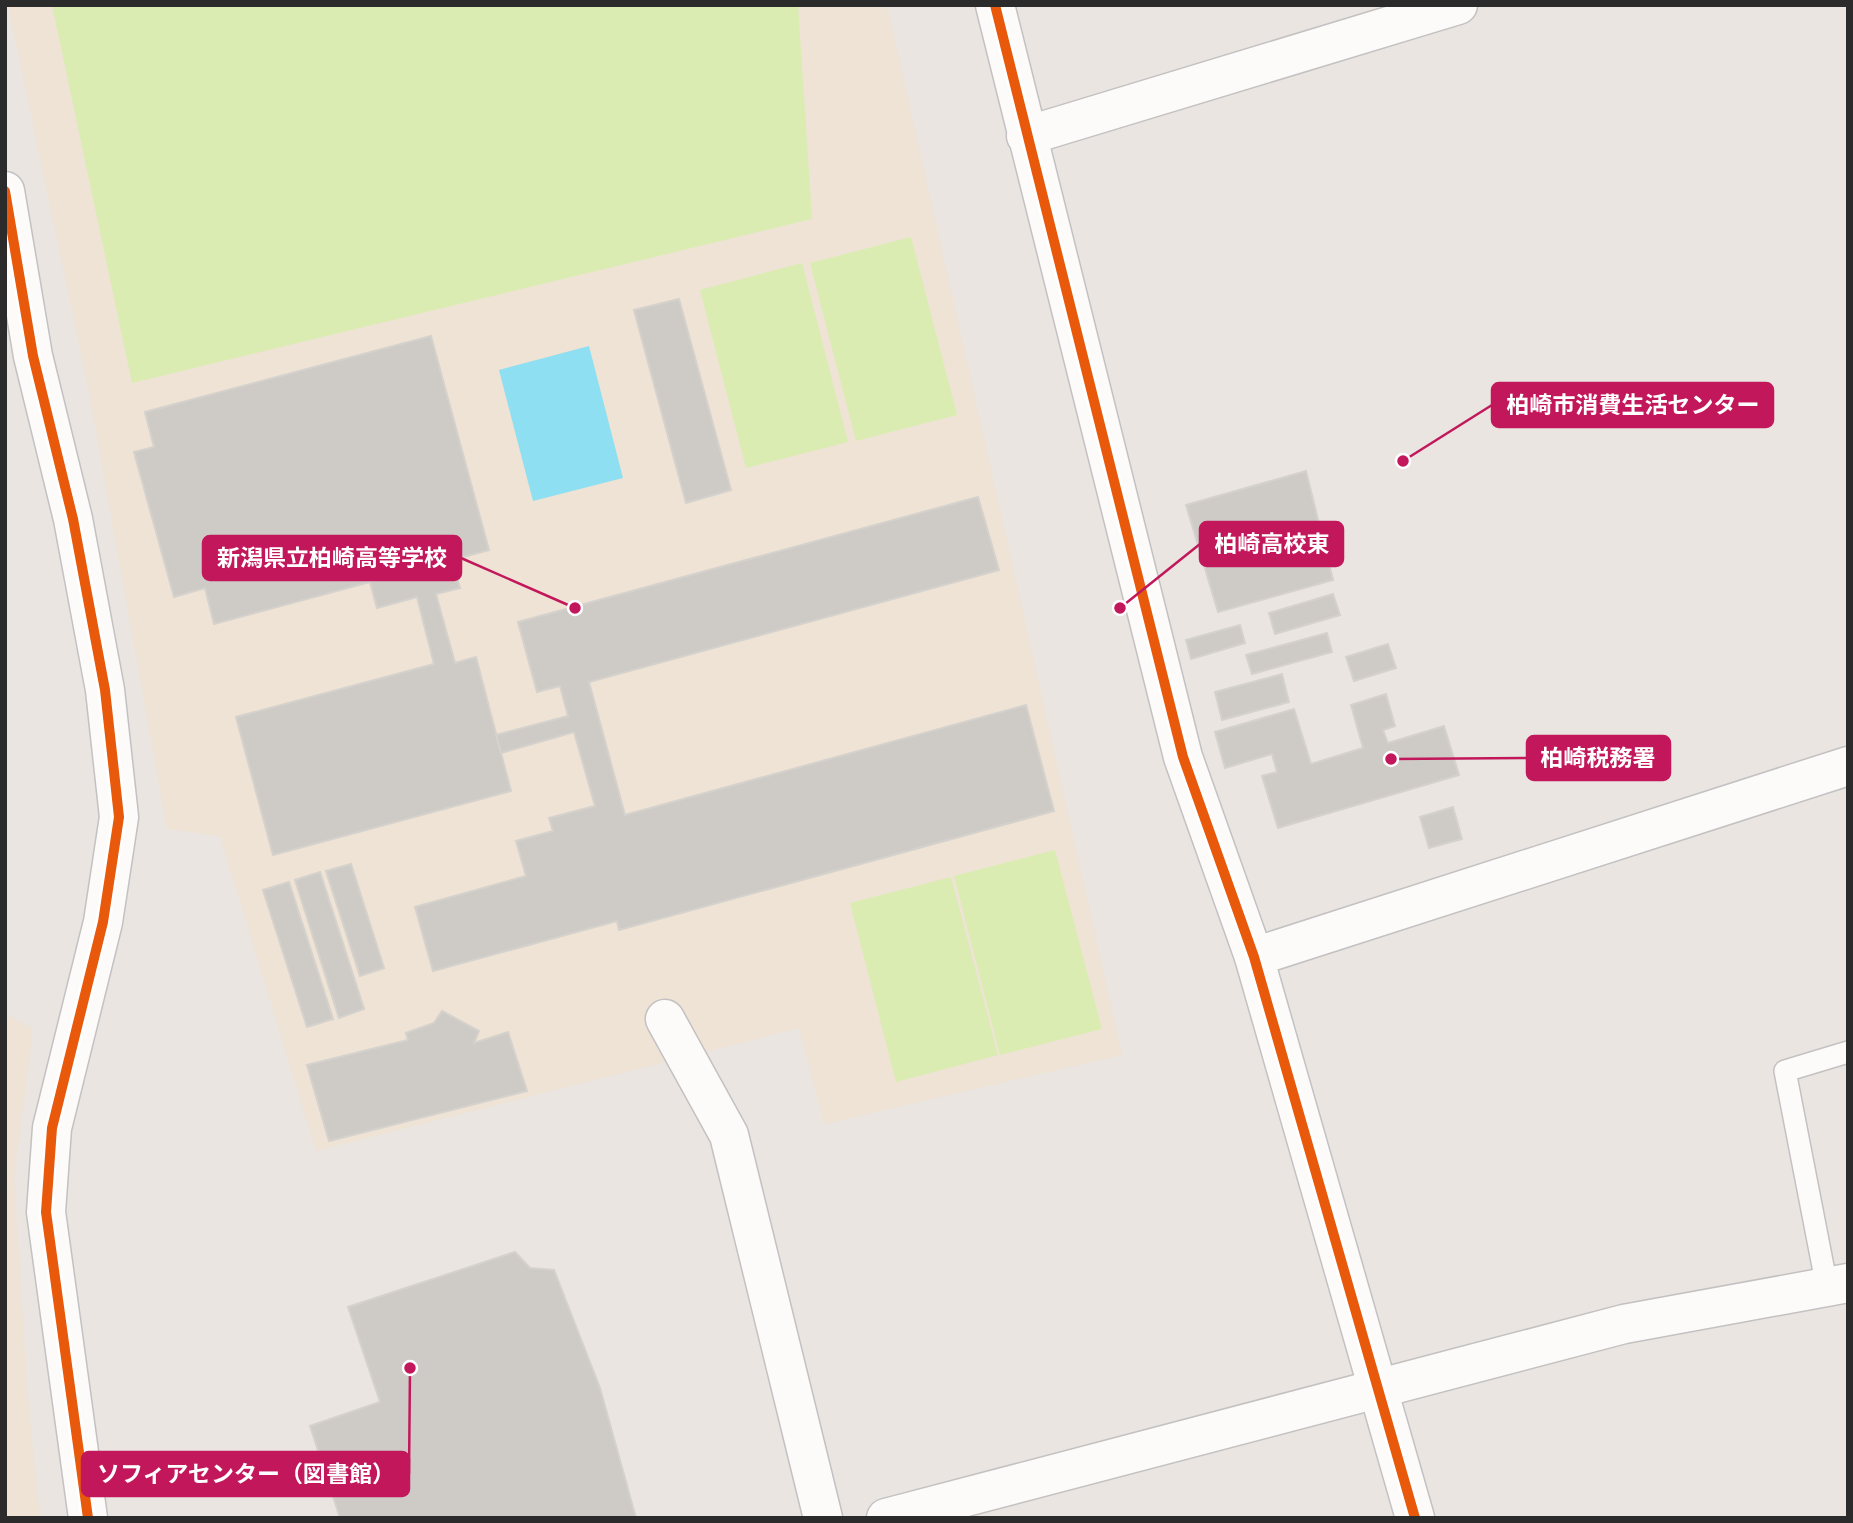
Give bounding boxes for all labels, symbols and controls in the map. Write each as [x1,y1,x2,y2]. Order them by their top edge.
callout: 柏崎市消費生活センター [1492,383,1773,427]
text: 柏崎市消費生活センター [1507,389,1760,422]
callout: 柏崎高校東 [1200,522,1343,566]
text: 柏崎高校東 [1215,528,1330,561]
callout: 新潟県立柏崎高等学校 [203,536,461,580]
text: 新潟県立柏崎高等学校 [217,542,447,575]
callout: 柏崎税務署 [1527,736,1670,780]
text: 柏崎税務署 [1541,742,1656,775]
callout: ソフィアセンター（図書館） [82,1452,409,1496]
text: ソフィアセンター（図書館） [97,1458,395,1491]

